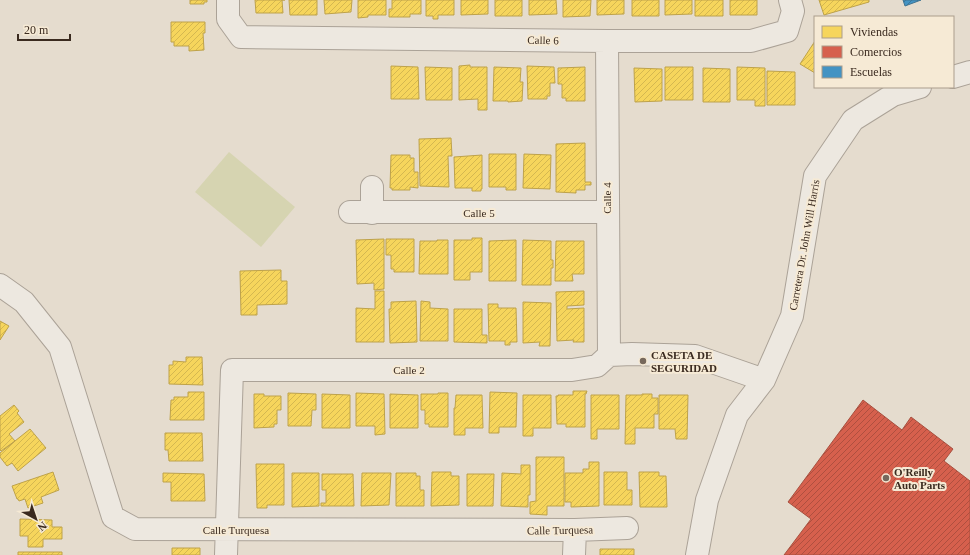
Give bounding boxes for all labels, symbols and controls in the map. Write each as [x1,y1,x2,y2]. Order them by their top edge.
scale bar [18,16,70,42]
legend [814,16,954,88]
text: 20 m [24,23,49,37]
text: Viviendas [850,25,898,39]
street label: Calle 6 [527,34,559,46]
text: Comercios [850,45,902,59]
text: Escuelas [850,65,892,79]
street label: Carretera Dr. John Will Harris [787,179,821,311]
street label: Calle 4 [601,182,613,214]
street label: Calle 5 [463,207,495,219]
place label: CASETA DE SEGURIDAD [651,349,717,374]
marker: CASETA DE SEGURIDAD [638,356,648,366]
street label: Calle 2 [393,364,425,376]
place label: O'Reilly Auto Parts [894,466,946,491]
marker: O'Reilly Auto Parts [881,473,891,483]
north arrow [16,499,56,539]
text: N [35,520,49,534]
street label: Calle Turquesa [527,523,593,537]
street label: Calle Turquesa [203,524,269,536]

